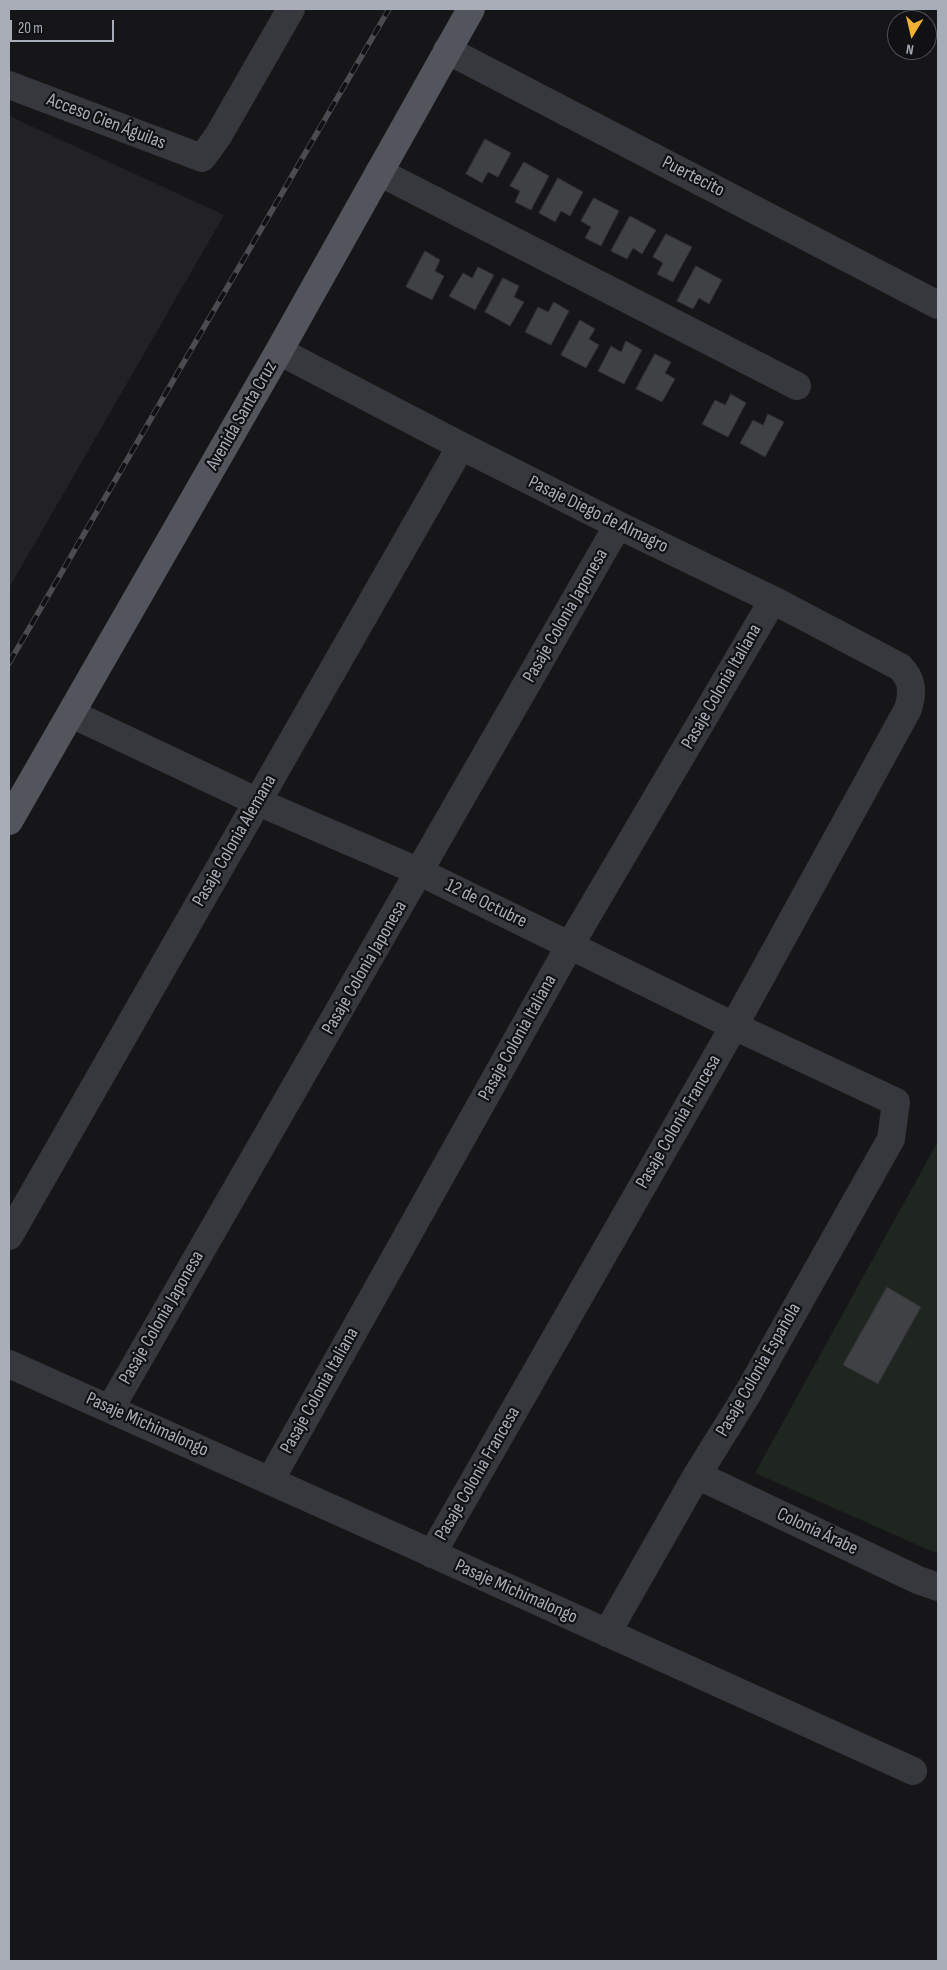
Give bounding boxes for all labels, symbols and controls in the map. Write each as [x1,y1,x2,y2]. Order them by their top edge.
scale bar [12,10,116,42]
north arrow [887,10,937,60]
text: 20 m [18,19,43,38]
text: N [905,40,915,58]
street label: Acceso Cien Águilas [43,89,169,155]
street label: Puertecito [658,152,728,202]
street label: Avenida Santa Cruz [202,358,282,474]
street label: Pasaje Diego de Almagro [524,471,672,559]
street label: Pasaje Colonia Japonesa [519,545,613,687]
street label: Pasaje Colonia Italiana [677,620,767,754]
street label: Pasaje Colonia Alemana [188,771,282,911]
street label: 12 de Octubre [442,875,530,933]
street label: Pasaje Colonia Japonesa [318,897,412,1039]
street label: Pasaje Colonia Italiana [474,971,562,1105]
street label: Pasaje Colonia Francesa [631,1051,727,1193]
street label: Pasaje Colonia Japonesa [115,1247,209,1389]
street label: Pasaje Colonia Española [712,1299,806,1441]
street label: Pasaje Colonia Italiana [276,1324,364,1458]
street label: Pasaje Michimalongo [82,1388,212,1462]
street label: Pasaje Colonia Francesa [430,1403,526,1545]
street label: Colonia Árabe [773,1503,861,1561]
street label: Pasaje Michimalongo [451,1555,581,1629]

